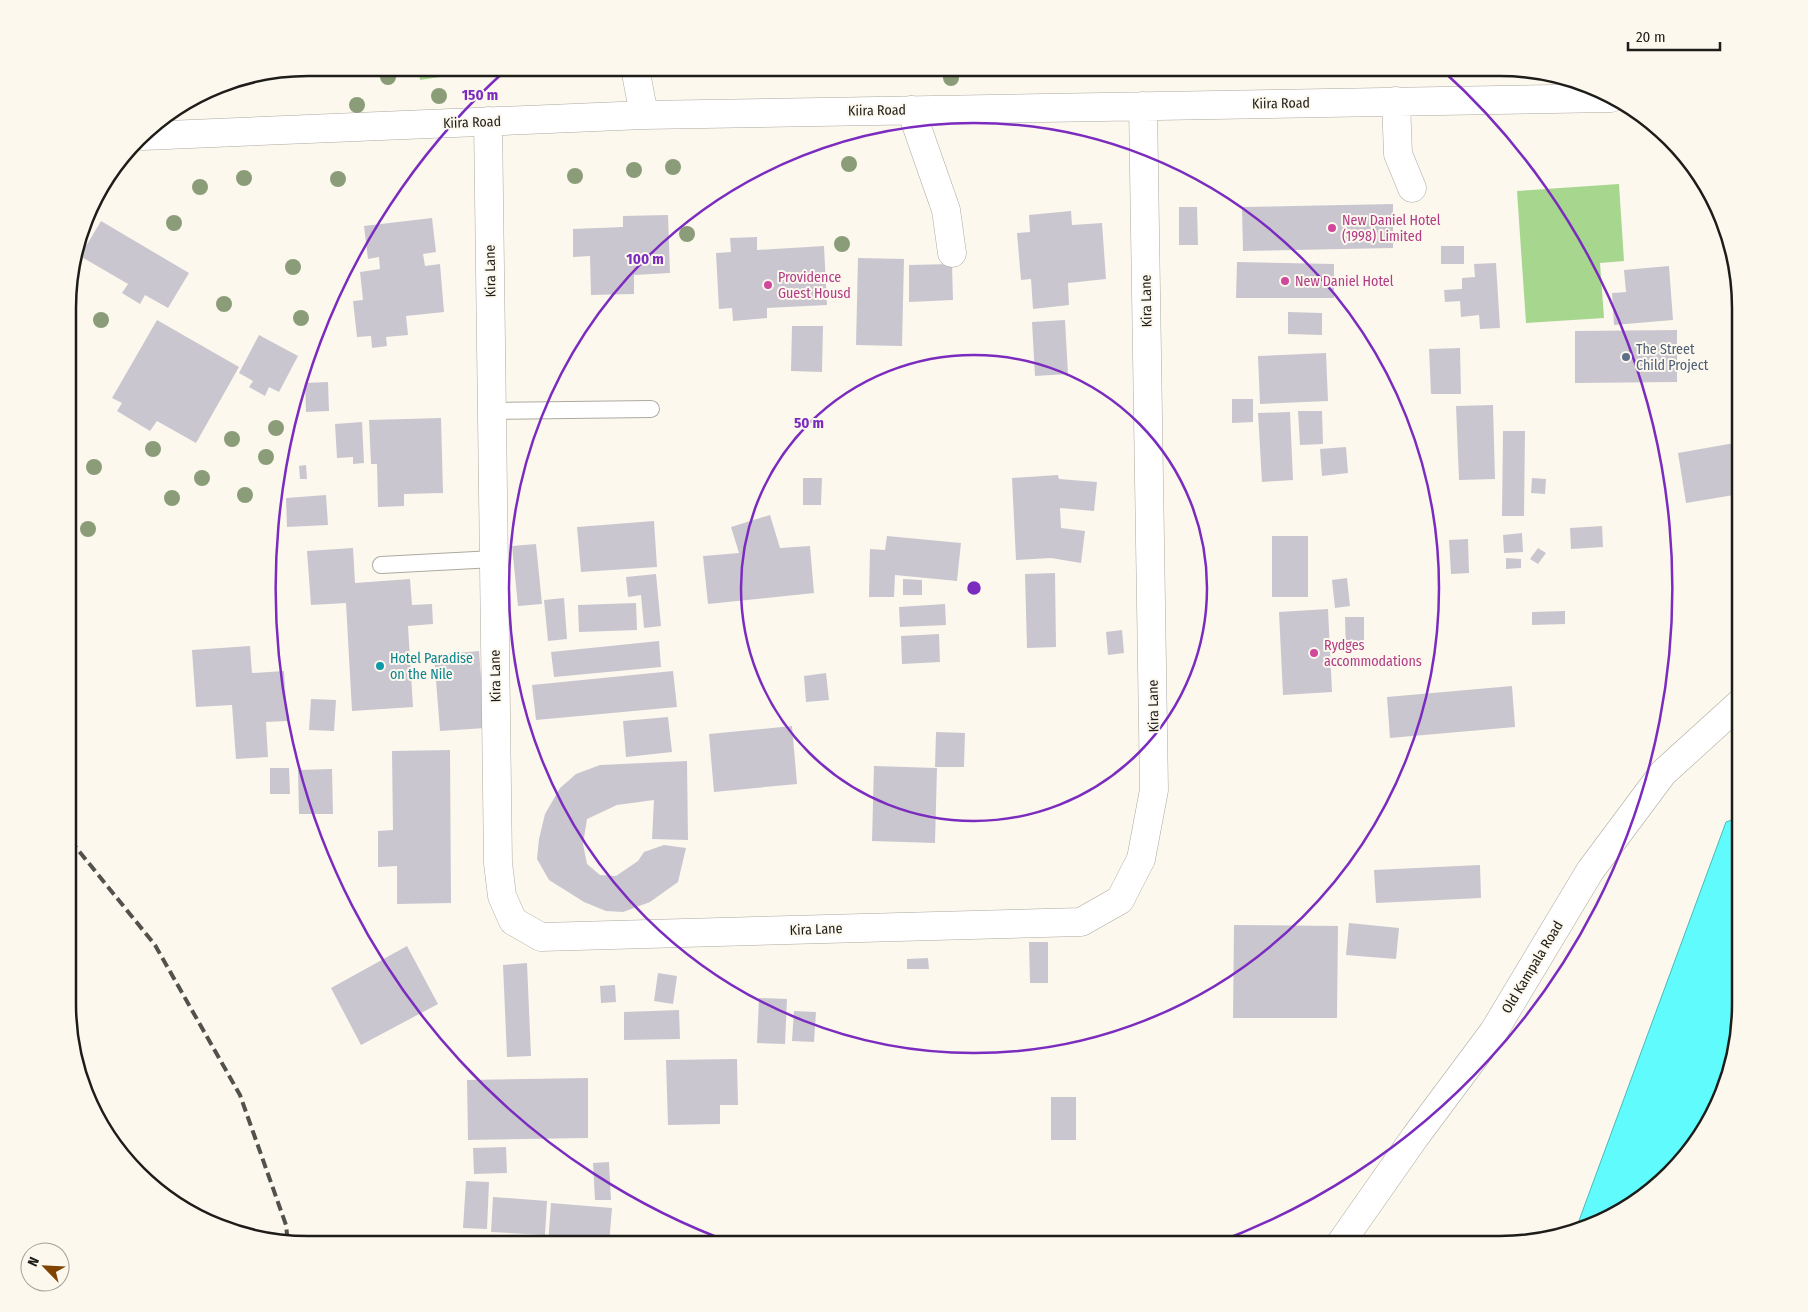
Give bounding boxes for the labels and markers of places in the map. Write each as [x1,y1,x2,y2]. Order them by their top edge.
place label: New Daniel Hotel (1998) Limited [1342,212,1441,245]
marker: New Daniel Hotel (1998) Limited [1326,222,1338,234]
place label: Providence Guest Housd [778,269,851,302]
place label: New Daniel Hotel [1295,273,1394,290]
marker: New Daniel Hotel [1279,275,1291,287]
marker: Providence Guest Housd [762,279,774,291]
place label: The Street Child Project [1636,341,1709,374]
marker: The Street Child Project [1620,351,1632,363]
centre of rings [965,579,983,597]
place label: Rydges accommodations [1324,637,1422,670]
marker: Rydges accommodations [1308,647,1320,659]
place label: Hotel Paradise on the Nile [390,650,473,683]
marker: Hotel Paradise on the Nile [374,660,386,672]

